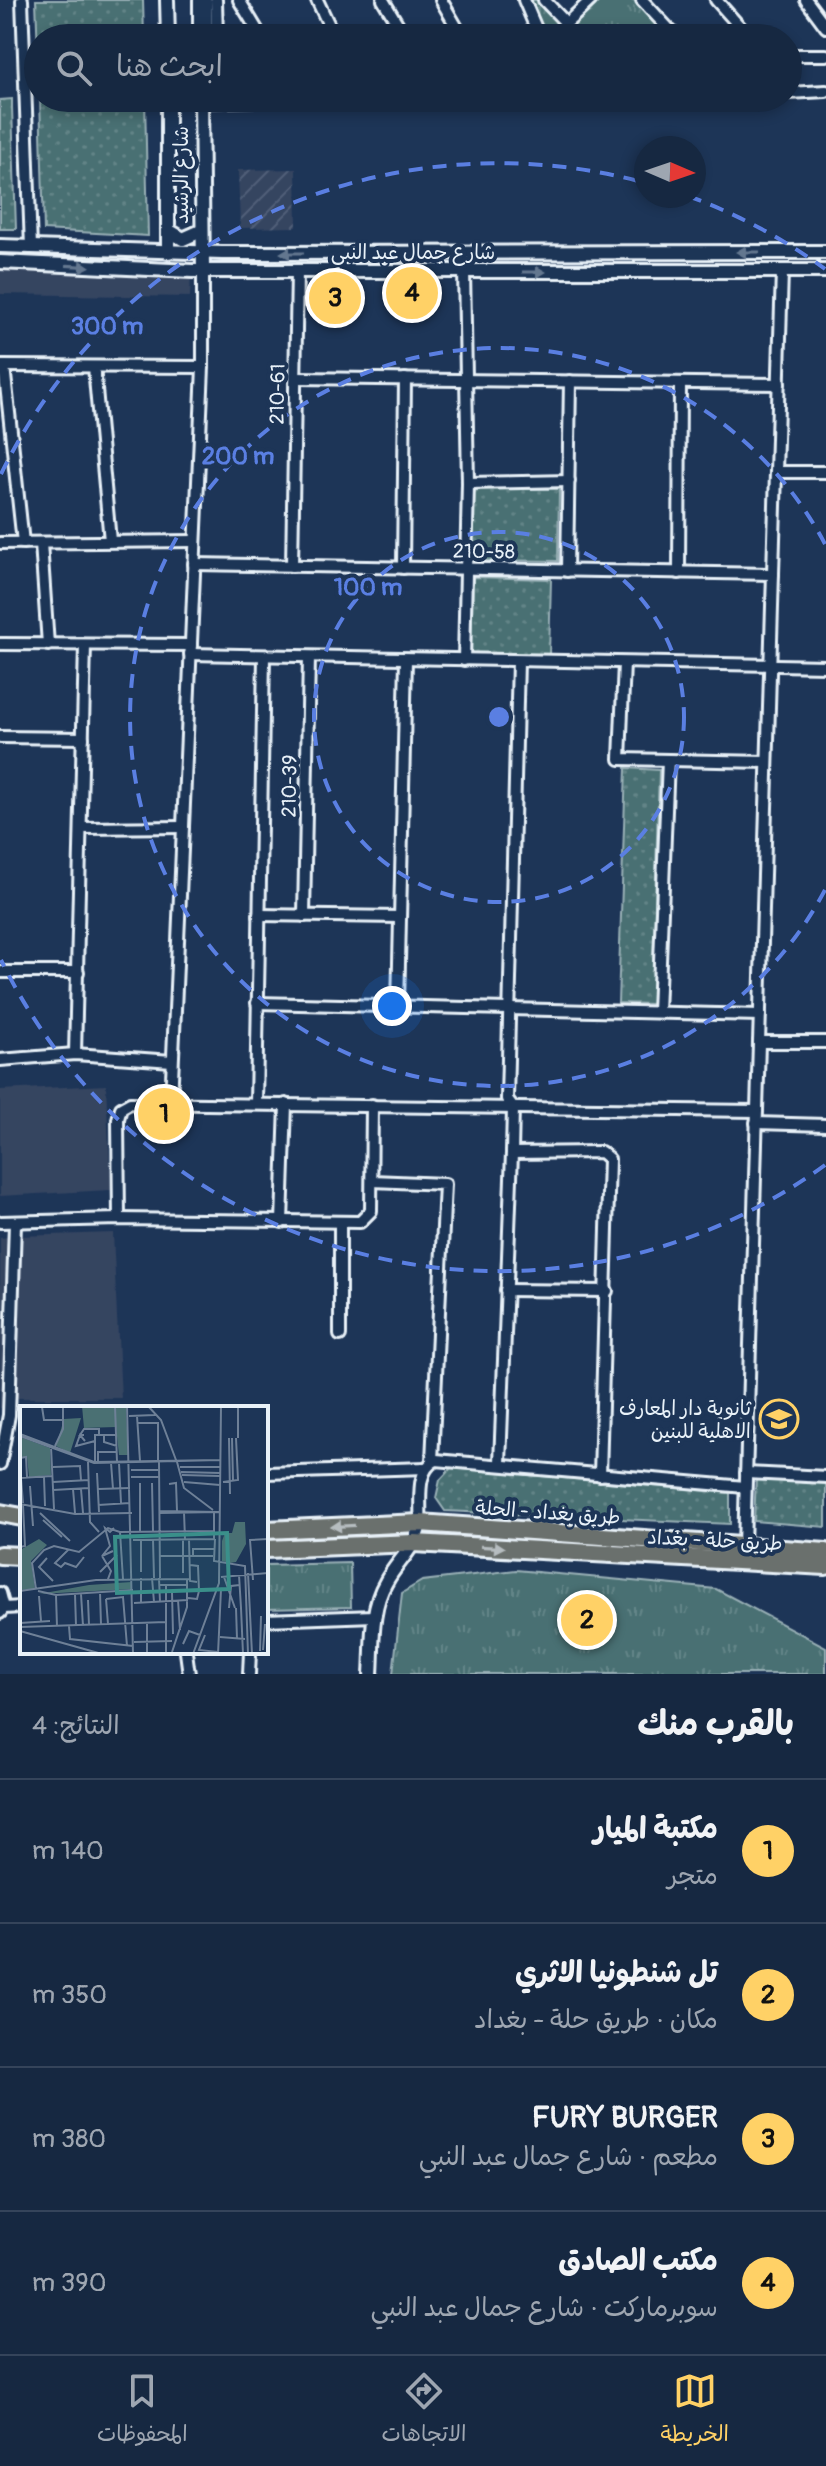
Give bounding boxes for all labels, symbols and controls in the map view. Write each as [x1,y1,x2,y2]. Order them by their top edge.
search box [24,24,802,112]
icon: search [52,46,96,90]
text: ابحث هنا [116,48,223,85]
street label: شارع الرشيد [169,126,195,224]
north arrow [634,136,706,208]
street label: شارع جمال عبد النبي [331,240,495,270]
one-way arrow [735,246,760,258]
one-way arrow [279,247,304,259]
one-way arrow [66,260,91,273]
pin: 4 [386,263,438,323]
one-way arrow [522,266,547,278]
pin: 3 [309,268,361,328]
text: 300 m [71,312,143,341]
street label: 210-61 [264,363,291,425]
text: 200 m [202,442,274,471]
street label: 210-58 [453,538,515,565]
text: 100 m [334,573,402,602]
centre of rings [485,703,513,731]
street label: 210-39 [276,754,303,818]
your location [372,986,412,1026]
pin: 1 [138,1084,190,1144]
place label: ثانوية دار المعارف الاهلية للبنين [619,1396,752,1444]
school or university icon: ثانوية دار المعارف الاهلية للبنين [758,1398,800,1440]
inset map [20,1406,268,1654]
street label: طريق بغداد - الحلة [475,1495,621,1530]
one-way arrow [330,1520,355,1533]
street label: طريق حلة - بغداد [647,1524,783,1557]
one-way arrow [480,1541,505,1554]
pin: 2 [561,1590,613,1650]
text: بالقرب منك [638,1703,794,1746]
text: النتائج: 4 [32,1710,120,1742]
text: مكتبة الميار [593,1810,718,1847]
text: 140 m [32,1835,104,1867]
text: 1 [763,1835,773,1867]
text: متجر [667,1860,718,1892]
text: تل شنطونيا الاثري [515,1954,718,1991]
text: 350 m [32,1979,107,2011]
text: 2 [761,1979,775,2011]
text: مكان · طريق حلة - بغداد [474,2004,718,2036]
text: FURY BURGER [532,2099,718,2136]
text: 380 m [32,2123,106,2155]
text: 3 [761,2123,775,2155]
text: مطعم · شارع جمال عبد النبي [419,2141,718,2173]
text: مكتب الصادق [558,2242,718,2279]
text: 390 m [32,2267,106,2299]
text: 4 [760,2267,776,2299]
text: سوبرماركت · شارع جمال عبد النبي [370,2292,718,2324]
tab: المحفوظات [97,2369,188,2453]
tab: الاتجاهات [381,2369,466,2453]
tab: الخريطة [660,2369,729,2453]

